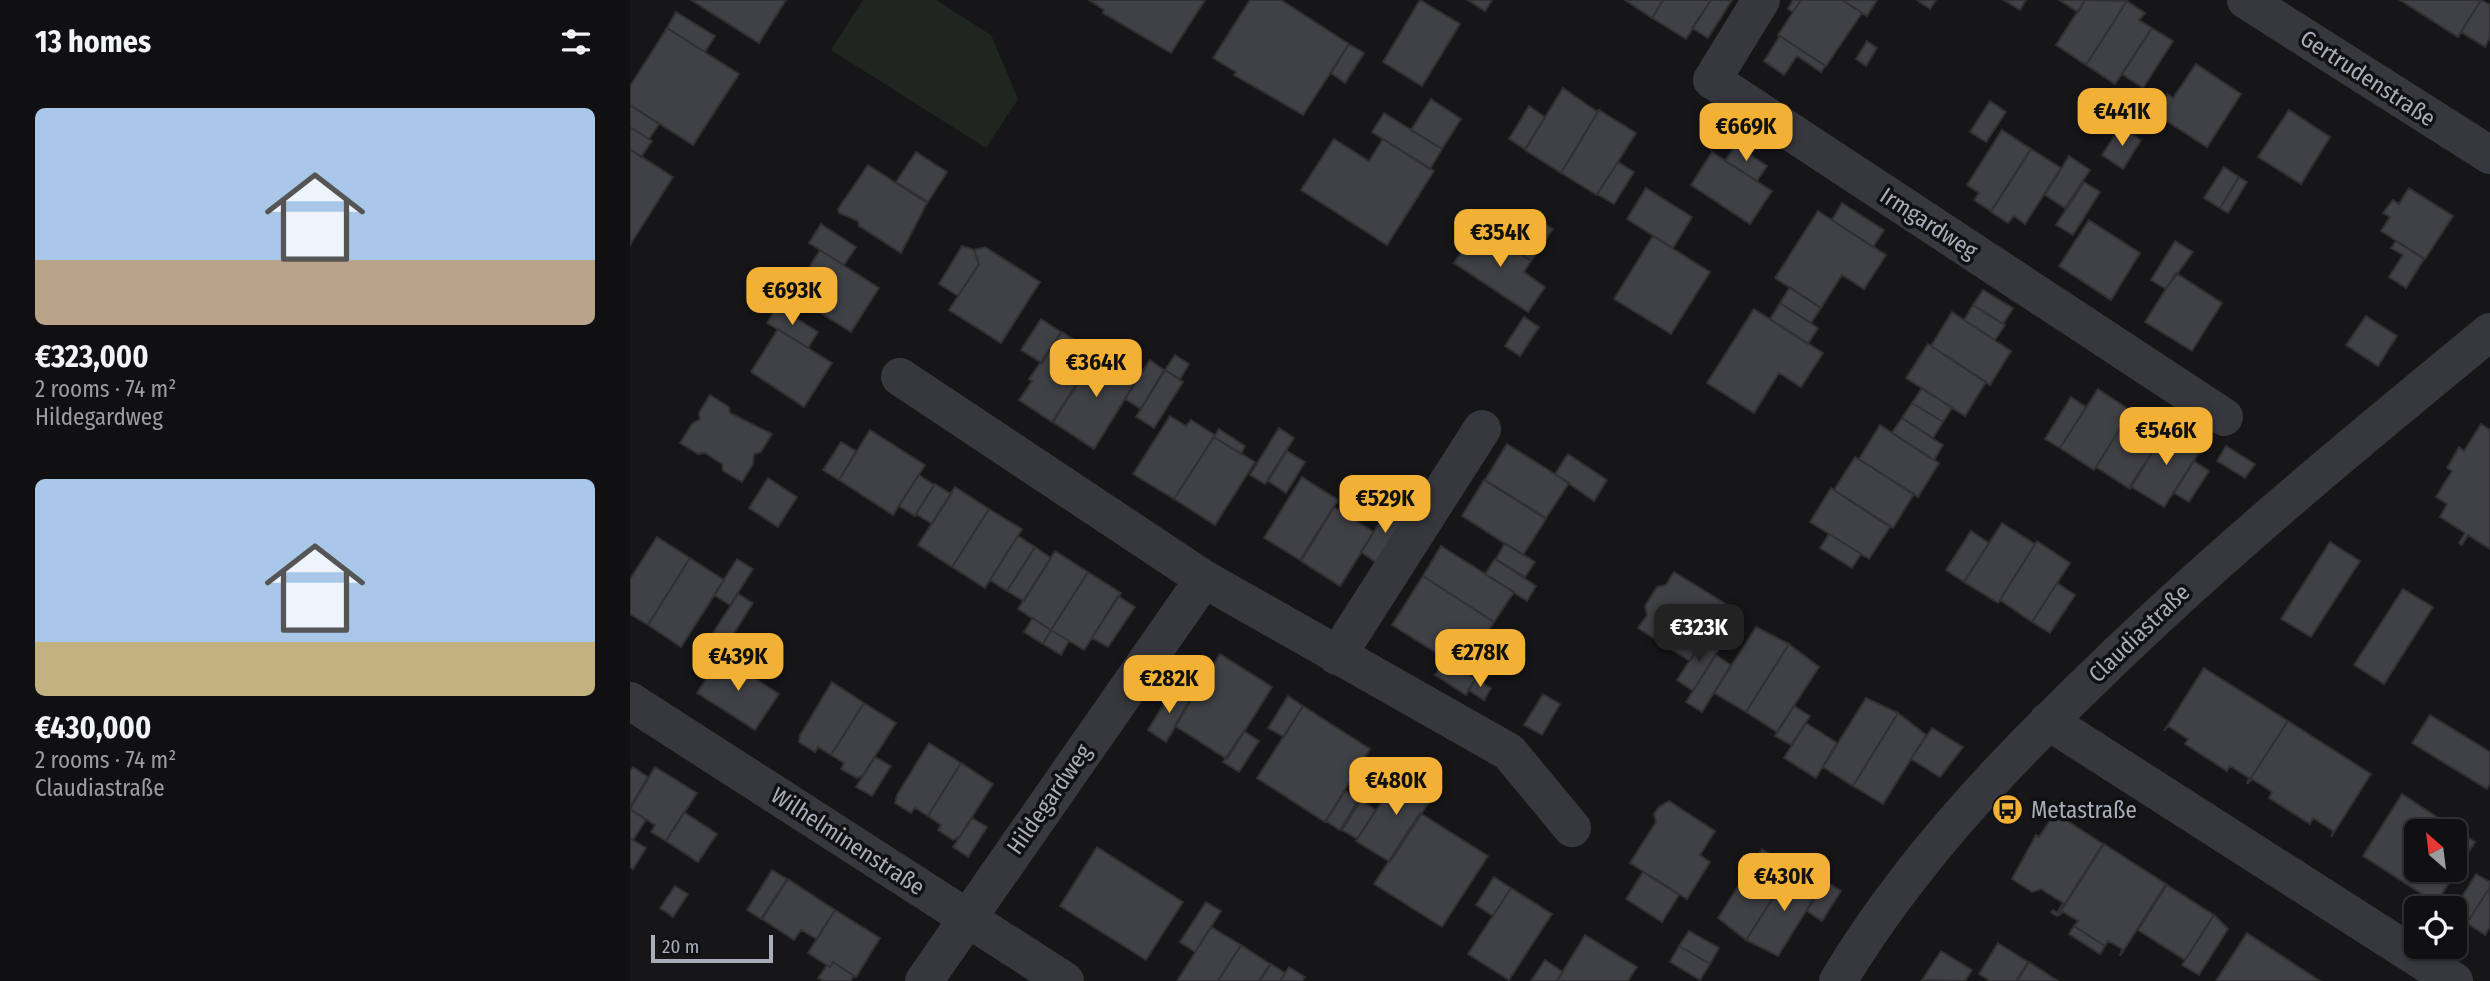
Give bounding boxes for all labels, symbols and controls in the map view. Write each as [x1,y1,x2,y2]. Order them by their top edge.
icon: filters [557,23,595,61]
text: 13 homes [35,24,151,60]
street label: Gertrudenstraße [2295,24,2441,132]
pin: €441K [2073,88,2171,148]
text: €441K [2094,97,2150,125]
pin: €669K [1697,104,1795,163]
text: €669K [1716,112,1776,140]
icon: home [252,154,378,280]
street label: Irmgardweg [1875,181,1983,265]
pin: €354K [1451,210,1549,269]
text: €354K [1470,218,1530,246]
pin: €693K [743,268,841,327]
text: €693K [762,276,822,304]
text: €323,000 [35,339,149,375]
pin: €364K [1047,340,1145,399]
text: €364K [1066,348,1126,376]
text: 2 rooms · 74 m² [35,375,176,403]
text: Hildegardweg [35,403,163,431]
pin: €546K [2117,407,2215,467]
text: €546K [2136,416,2196,444]
pin: €529K [1336,476,1434,535]
text: €529K [1355,484,1415,512]
icon: home [252,525,378,651]
street label: Claudiastraße [2083,578,2195,688]
pin: €323K [1650,604,1748,664]
text: €323K [1670,613,1728,641]
pin: €278K [1431,630,1529,689]
pin: €439K [689,634,787,693]
text: €278K [1451,638,1509,666]
text: €439K [708,642,768,670]
pin: €282K [1120,656,1218,715]
text: €282K [1140,664,1198,692]
text: €430,000 [35,710,151,746]
street label: Hildegardweg [1001,738,1097,859]
text: 2 rooms · 74 m² [35,746,176,774]
pin: €480K [1347,758,1445,817]
text: €480K [1365,766,1427,794]
text: Claudiastraße [35,774,165,802]
street label: Wilhelminenstraße [766,781,930,901]
bus stop icon: Metastraße [1991,793,2025,827]
place label: Metastraße [2031,796,2137,824]
north arrow [2404,819,2468,882]
map controls [2404,819,2467,959]
pin: €430K [1735,853,1833,913]
text: €430K [1754,862,1814,890]
button: locate [2404,896,2467,959]
scale bar [651,932,774,964]
text: 20 m [662,935,699,958]

